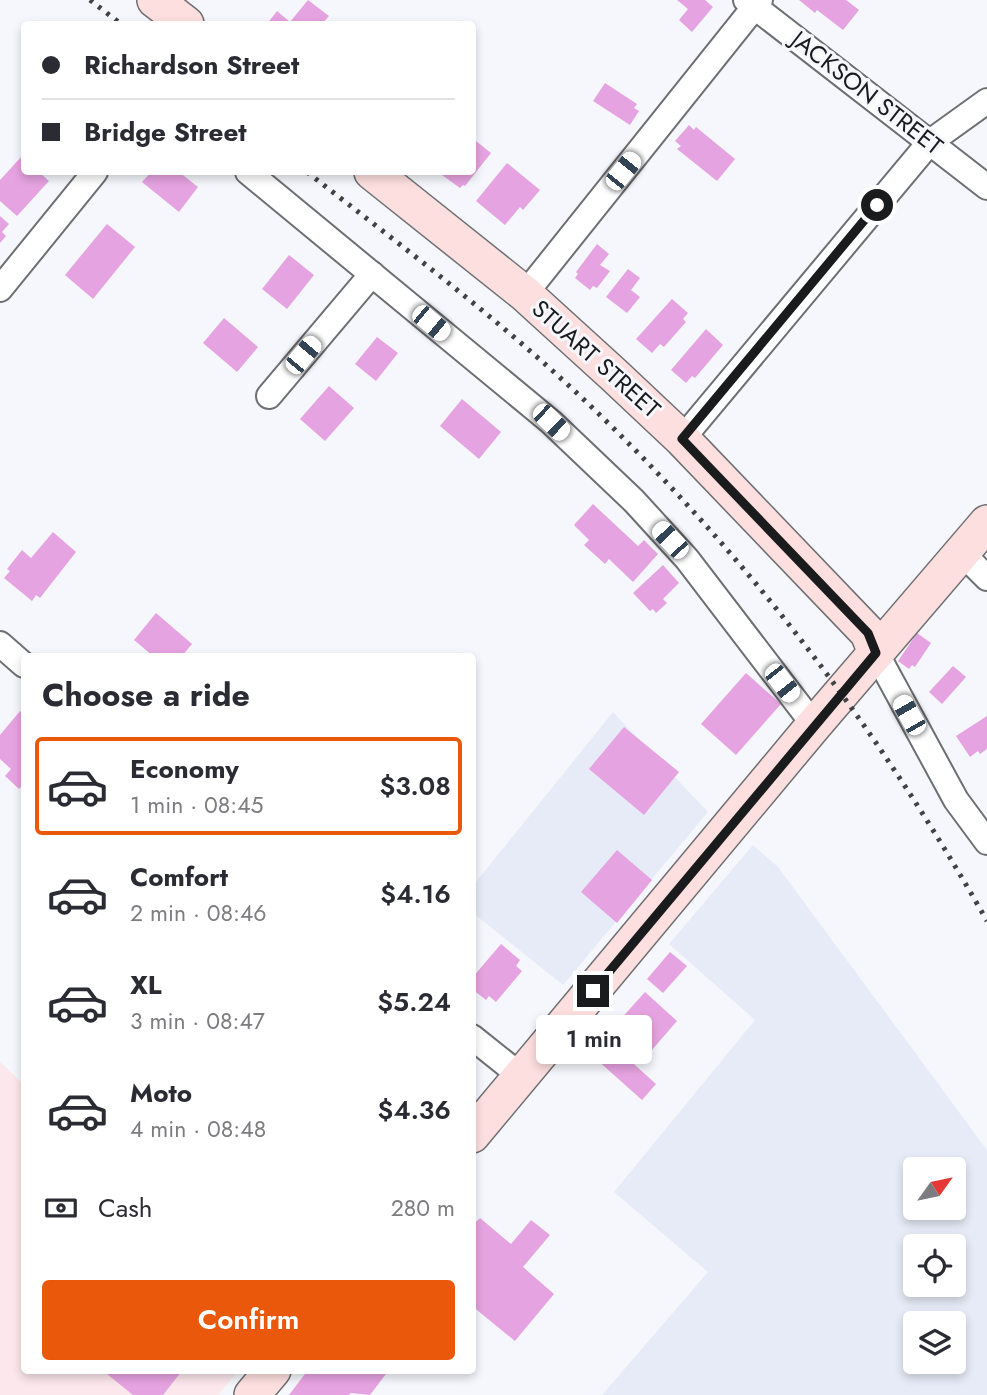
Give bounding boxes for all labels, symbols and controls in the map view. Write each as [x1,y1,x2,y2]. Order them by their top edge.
street label: JACKSON STREET [782,20,951,163]
text: Richardson Street [84,46,299,84]
text: Bridge Street [84,113,247,151]
car [602,148,645,194]
route start [861,189,893,221]
street label: STUART STREET [524,291,668,426]
car [409,301,454,345]
car [282,332,325,378]
car [529,400,574,444]
car [648,517,693,563]
car [761,660,804,706]
text: Choose a ride [42,672,250,718]
car [890,692,929,738]
text: Economy [130,750,239,788]
icon: car [46,755,109,818]
text: $3.08 [379,767,451,805]
text: 1 min · 08:45 [130,788,264,822]
text: Comfort [130,858,228,896]
icon: car [46,863,109,926]
text: $4.16 [380,875,451,913]
text: 2 min · 08:46 [130,896,267,930]
text: XL [130,966,162,1004]
icon: car [46,971,109,1034]
route end [577,975,609,1007]
text: $5.24 [377,983,451,1021]
text: 3 min · 08:47 [130,1004,265,1038]
callout: 1 min [535,1016,651,1064]
text: 1 min [566,1022,622,1056]
text: Moto [130,1074,192,1112]
icon: car [46,1079,109,1142]
text: $4.36 [378,1091,451,1129]
text: 4 min · 08:48 [130,1112,266,1146]
north arrow [903,1157,966,1220]
map controls [903,1157,966,1374]
icon: cash [42,1189,80,1227]
text: Cash [98,1189,152,1227]
text: 280 m [391,1191,455,1225]
button: locate [903,1234,966,1297]
button: Confirm [42,1280,455,1360]
button: layers [903,1311,966,1374]

